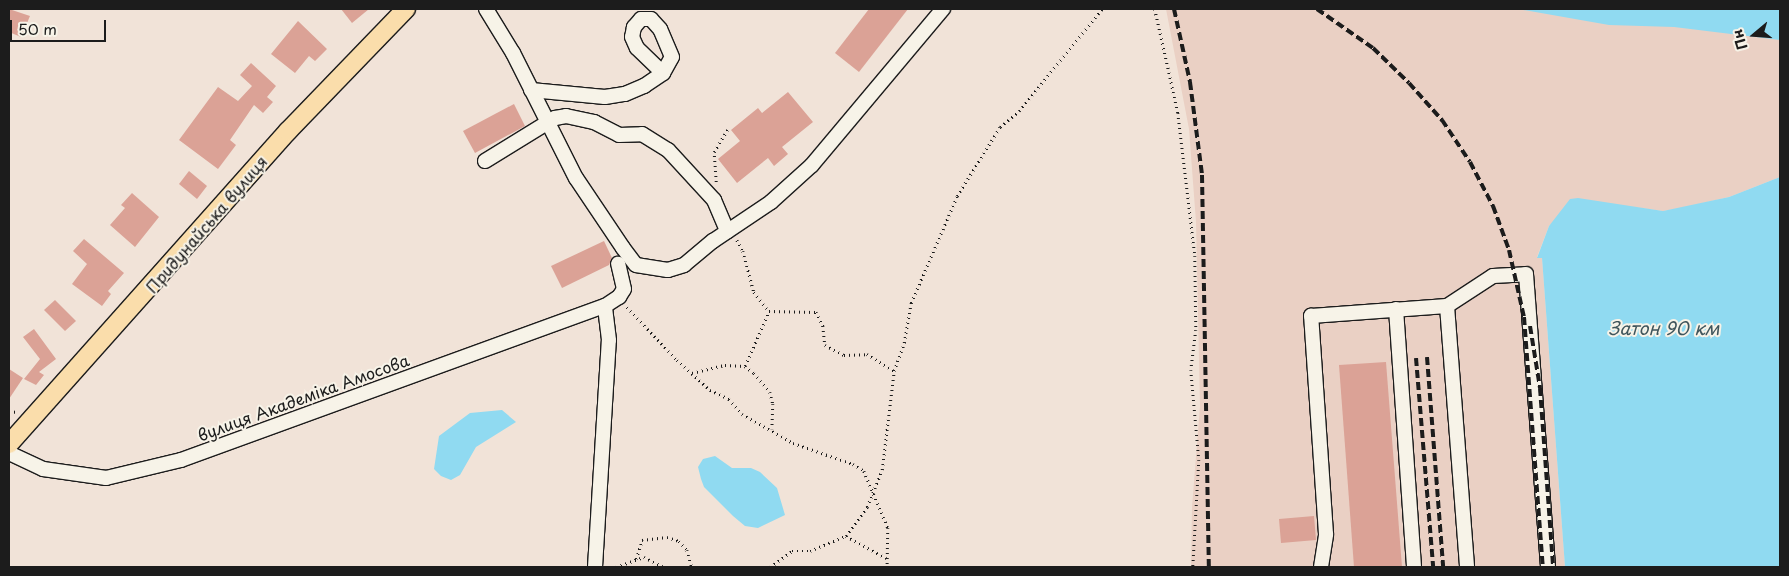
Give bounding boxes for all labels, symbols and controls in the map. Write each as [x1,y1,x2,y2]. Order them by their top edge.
scale bar [12,10,109,42]
north arrow [1729,10,1779,60]
text: 50 m [18,17,57,40]
text: Пн [1726,27,1752,53]
street label: Придунайська вулиця [141,151,271,297]
water label: Затон 90 км [1608,317,1720,339]
street label: вулиця Академіка Амосова [194,350,412,444]

